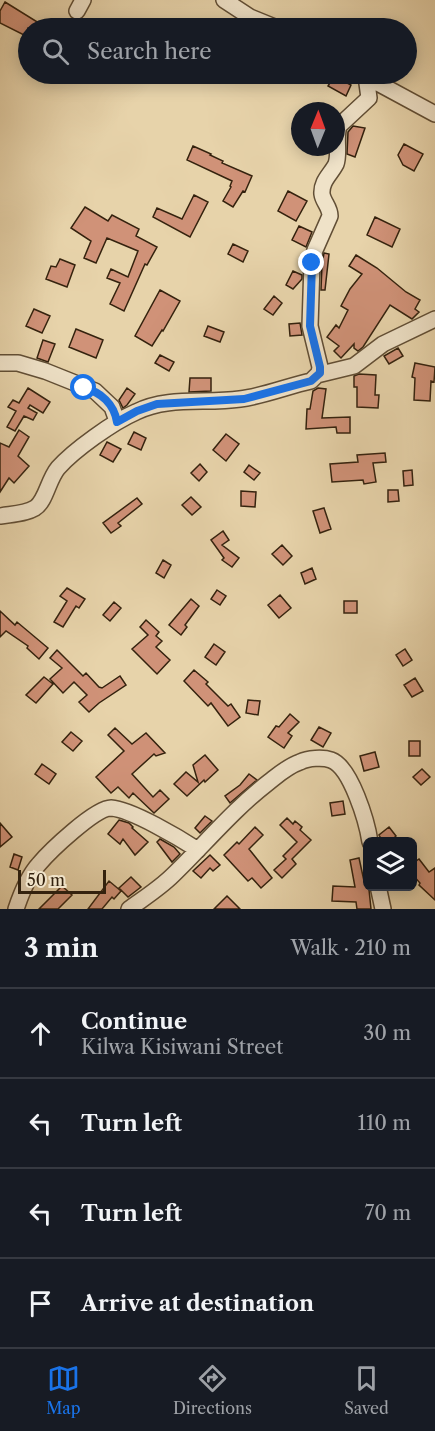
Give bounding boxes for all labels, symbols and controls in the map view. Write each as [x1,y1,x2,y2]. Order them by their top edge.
search box [18,18,417,84]
icon: search [39,35,72,68]
text: Search here [87,38,212,65]
north arrow [291,102,345,156]
route end [298,249,324,275]
route start [70,374,96,400]
map controls [363,837,417,891]
button: layers [363,837,417,891]
scale bar [18,867,106,894]
text: 50 m [27,870,65,890]
text: 3 min [24,932,98,964]
text: Walk · 210 m [290,936,411,960]
text: Continue [81,1008,187,1035]
icon: ahead [24,1017,57,1050]
text: 30 m [363,1021,411,1045]
text: Kilwa Kisiwani Street [81,1035,283,1059]
icon: left [24,1107,57,1140]
text: Turn left [81,1110,182,1137]
text: 110 m [358,1111,411,1135]
icon: left [24,1197,57,1230]
text: Turn left [81,1200,182,1227]
text: 70 m [365,1201,411,1225]
icon: arrive [24,1287,57,1320]
text: Arrive at destination [81,1290,314,1317]
tab: Map [46,1362,81,1418]
tab: Directions [173,1362,252,1418]
tab: Saved [344,1362,389,1418]

